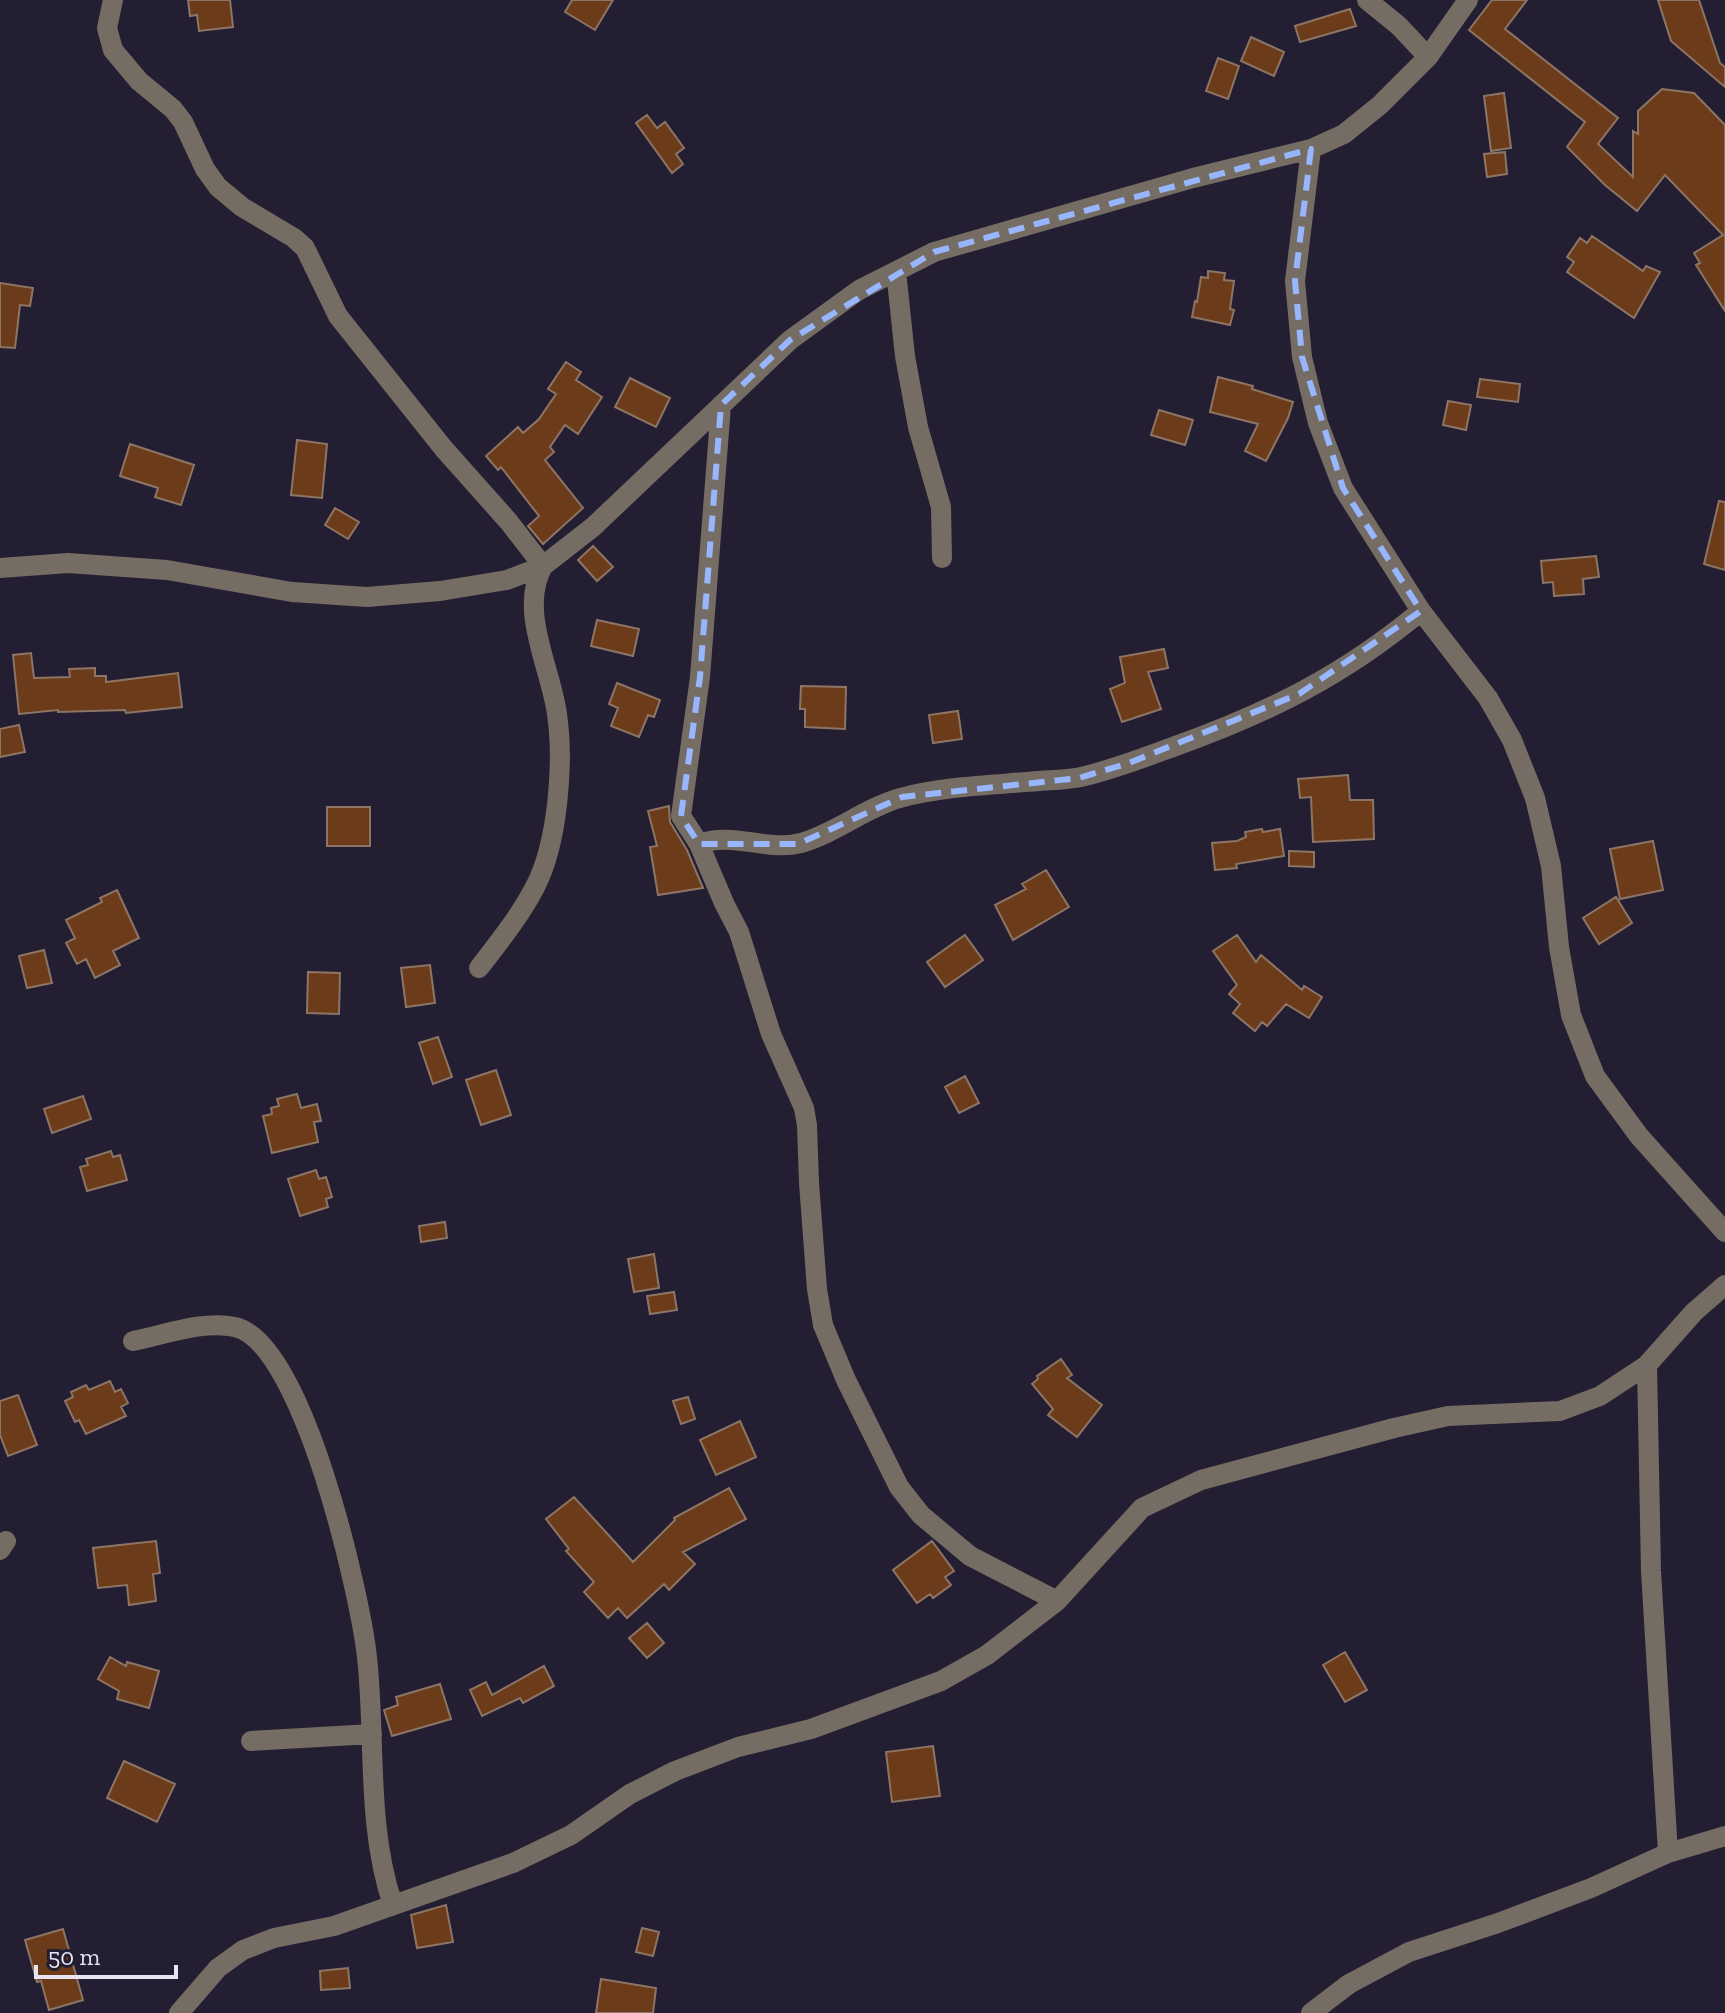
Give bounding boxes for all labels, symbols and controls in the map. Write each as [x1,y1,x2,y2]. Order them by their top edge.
scale bar [36,1929,176,1979]
text: 50 m [48,1942,101,1971]

